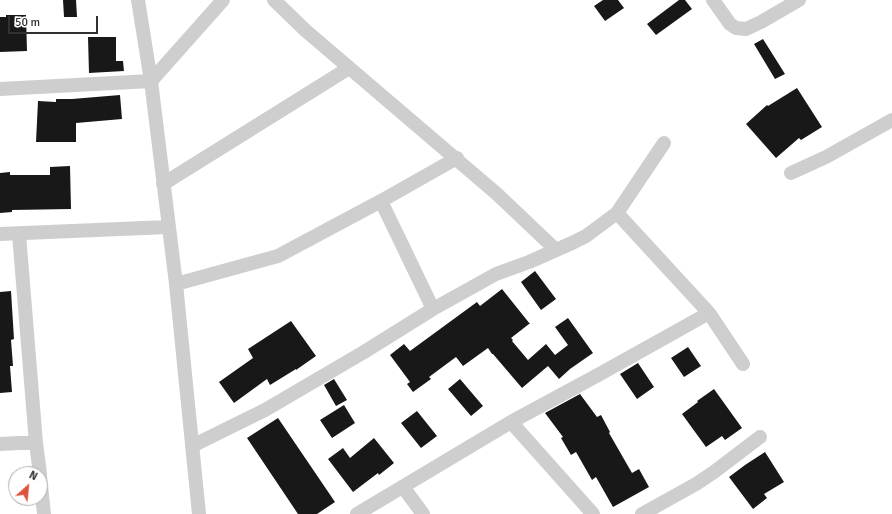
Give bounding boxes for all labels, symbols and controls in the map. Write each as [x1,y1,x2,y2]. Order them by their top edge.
scale bar [10,8,100,34]
text: 50 m [15,15,40,30]
north arrow [8,466,48,506]
text: N [27,468,40,483]

